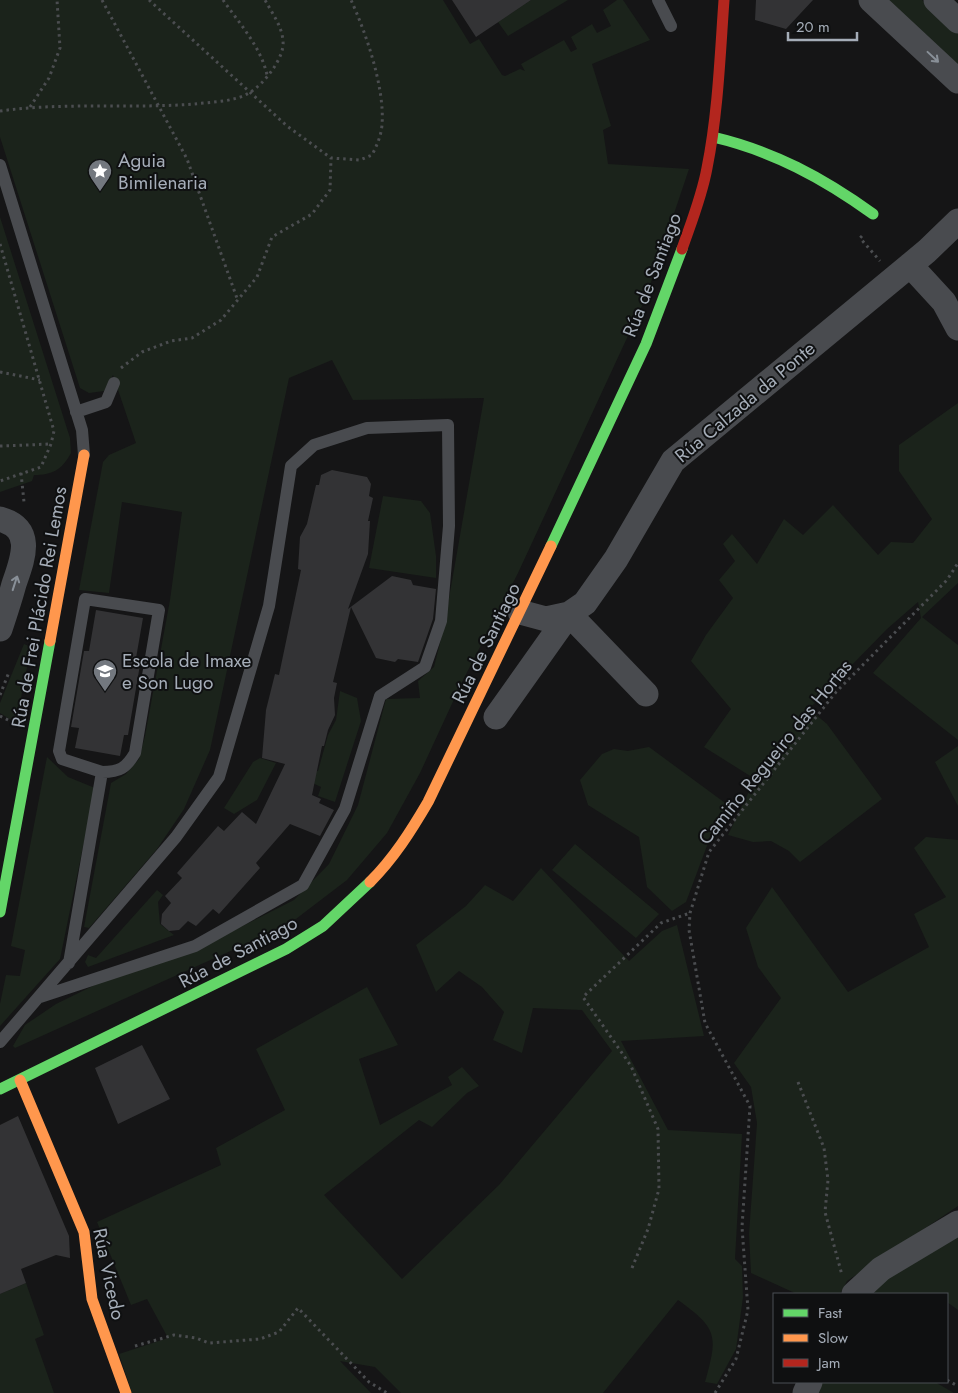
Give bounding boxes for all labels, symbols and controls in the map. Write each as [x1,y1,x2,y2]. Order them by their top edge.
scale bar [788,10,857,42]
text: 20 m [796,16,830,38]
one-way arrow [926,51,939,63]
place label: Aguia Bimilenaria [118,147,207,196]
place icon: Aguia Bimilenaria [87,158,113,192]
street label: Rúa de Santiago [616,209,688,341]
street label: Rúa Calzada da Ponte [669,335,821,469]
street label: Rúa de Frei Plácido Rei Lemos [4,484,74,730]
one-way arrow [10,575,20,591]
street label: Rúa de Santiago [445,578,527,708]
place label: Escola de Imaxe e Son Lugo [122,647,251,696]
street label: Camiño Regueiro das Hortas [692,653,859,850]
school or university icon: Escola de Imaxe e Son Lugo [92,658,118,692]
street label: Rúa de Santiago [174,909,302,995]
street label: Rúa Vicedo [86,1226,132,1322]
legend [773,1293,948,1383]
text: Fast [818,1302,842,1324]
text: Slow [818,1327,849,1349]
text: Jam [816,1352,841,1374]

